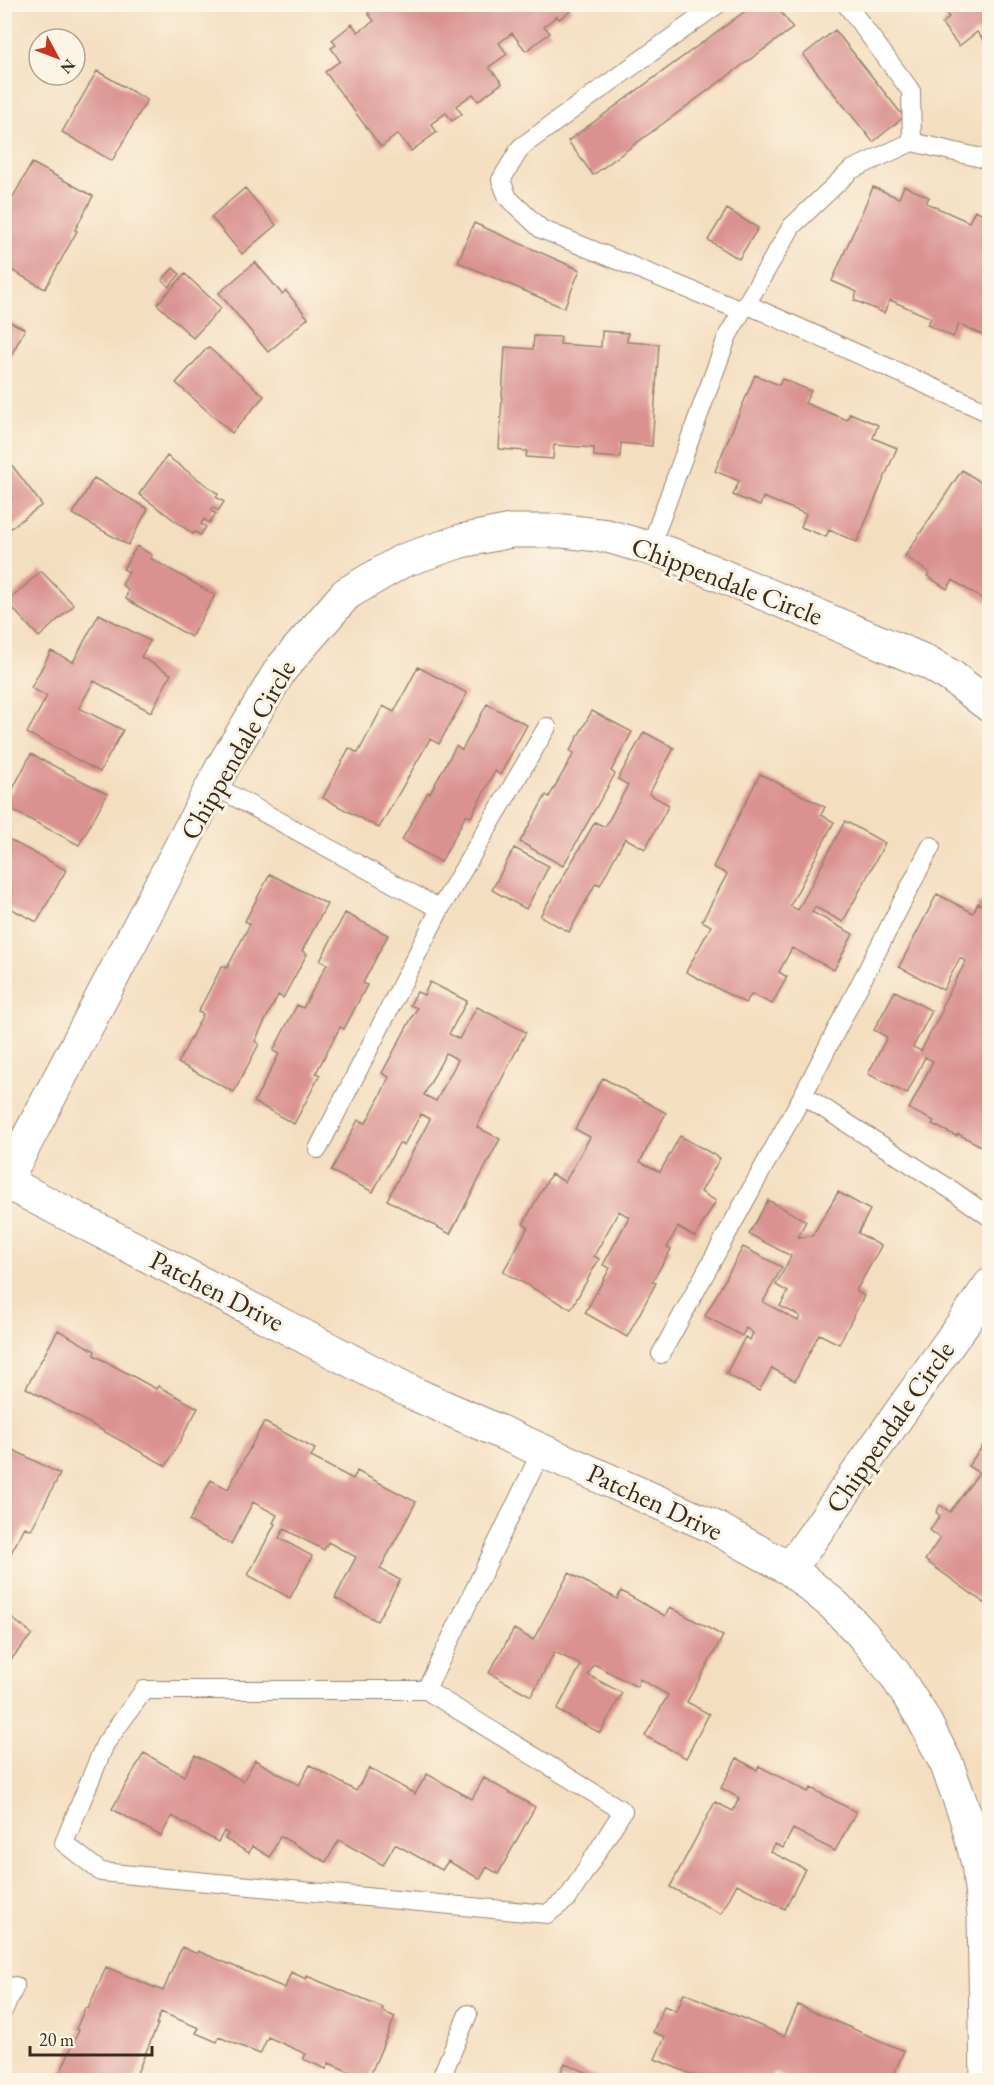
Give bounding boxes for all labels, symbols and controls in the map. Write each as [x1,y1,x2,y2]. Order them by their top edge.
north arrow [27,27,87,87]
text: N [56,55,80,78]
street label: Chippendale Circle [627,528,828,633]
street label: Chippendale Circle [172,653,303,846]
street label: Patchen Drive [144,1242,290,1339]
street label: Chippendale Circle [817,1334,962,1520]
street label: Patchen Drive [582,1455,729,1548]
scale bar [30,2019,152,2057]
text: 20 m [39,2028,74,2051]

